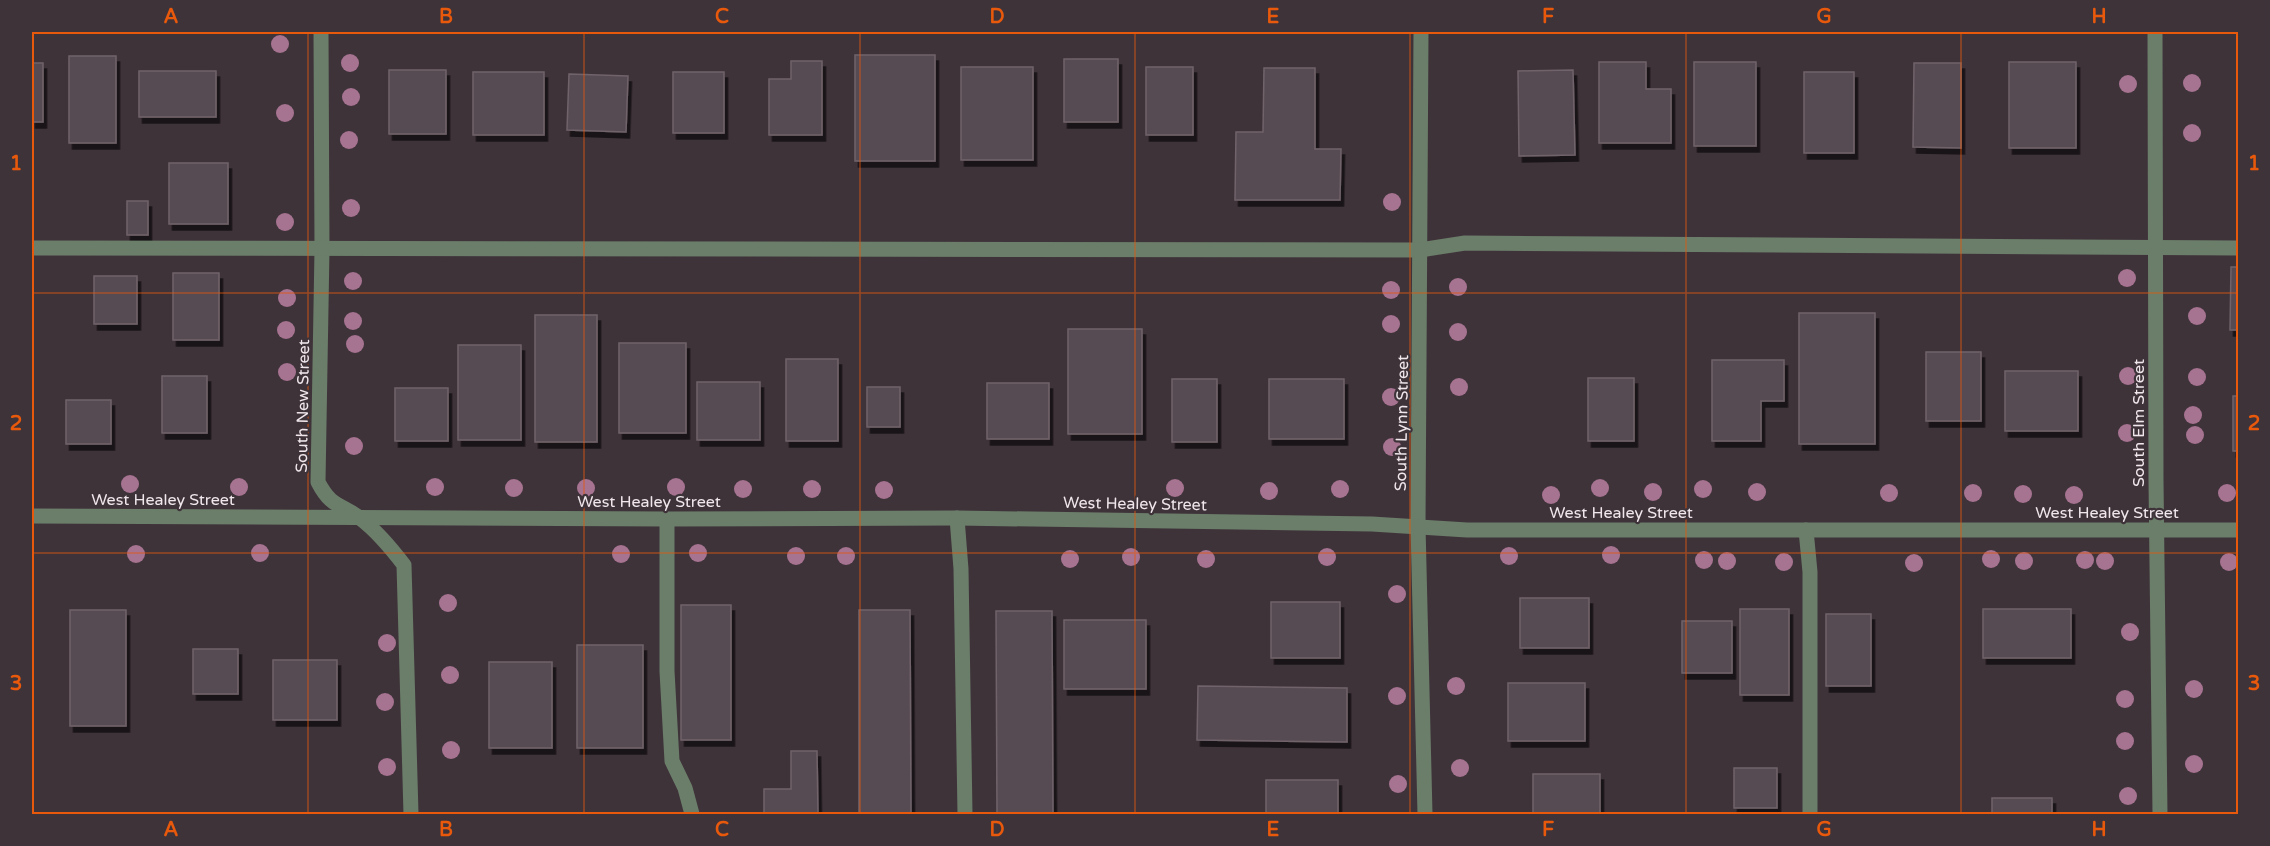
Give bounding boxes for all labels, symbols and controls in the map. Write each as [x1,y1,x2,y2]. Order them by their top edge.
text: A [164,5,179,29]
text: B [439,5,453,29]
text: C [715,5,729,29]
text: D [989,5,1005,29]
text: E [1267,5,1280,29]
text: F [1542,5,1554,29]
text: G [1816,5,1832,29]
text: H [2091,5,2107,29]
text: 1 [10,152,22,176]
text: 1 [2248,152,2260,176]
street label: South New Street [292,339,314,473]
street label: South Lynn Street [1391,355,1413,491]
street label: South Elm Street [2129,359,2149,487]
text: 2 [10,412,22,436]
text: 2 [2248,412,2260,436]
street label: West Healey Street [91,490,235,510]
street label: West Healey Street [577,492,721,512]
street label: West Healey Street [1063,493,1207,515]
street label: West Healey Street [1549,503,1693,523]
street label: West Healey Street [2035,503,2179,523]
text: 3 [10,672,22,696]
text: 3 [2248,672,2260,696]
text: A [164,818,179,842]
text: B [439,818,453,842]
text: C [715,818,729,842]
text: D [989,818,1005,842]
text: E [1267,818,1280,842]
text: F [1542,818,1554,842]
text: G [1816,818,1832,842]
text: H [2091,818,2107,842]

